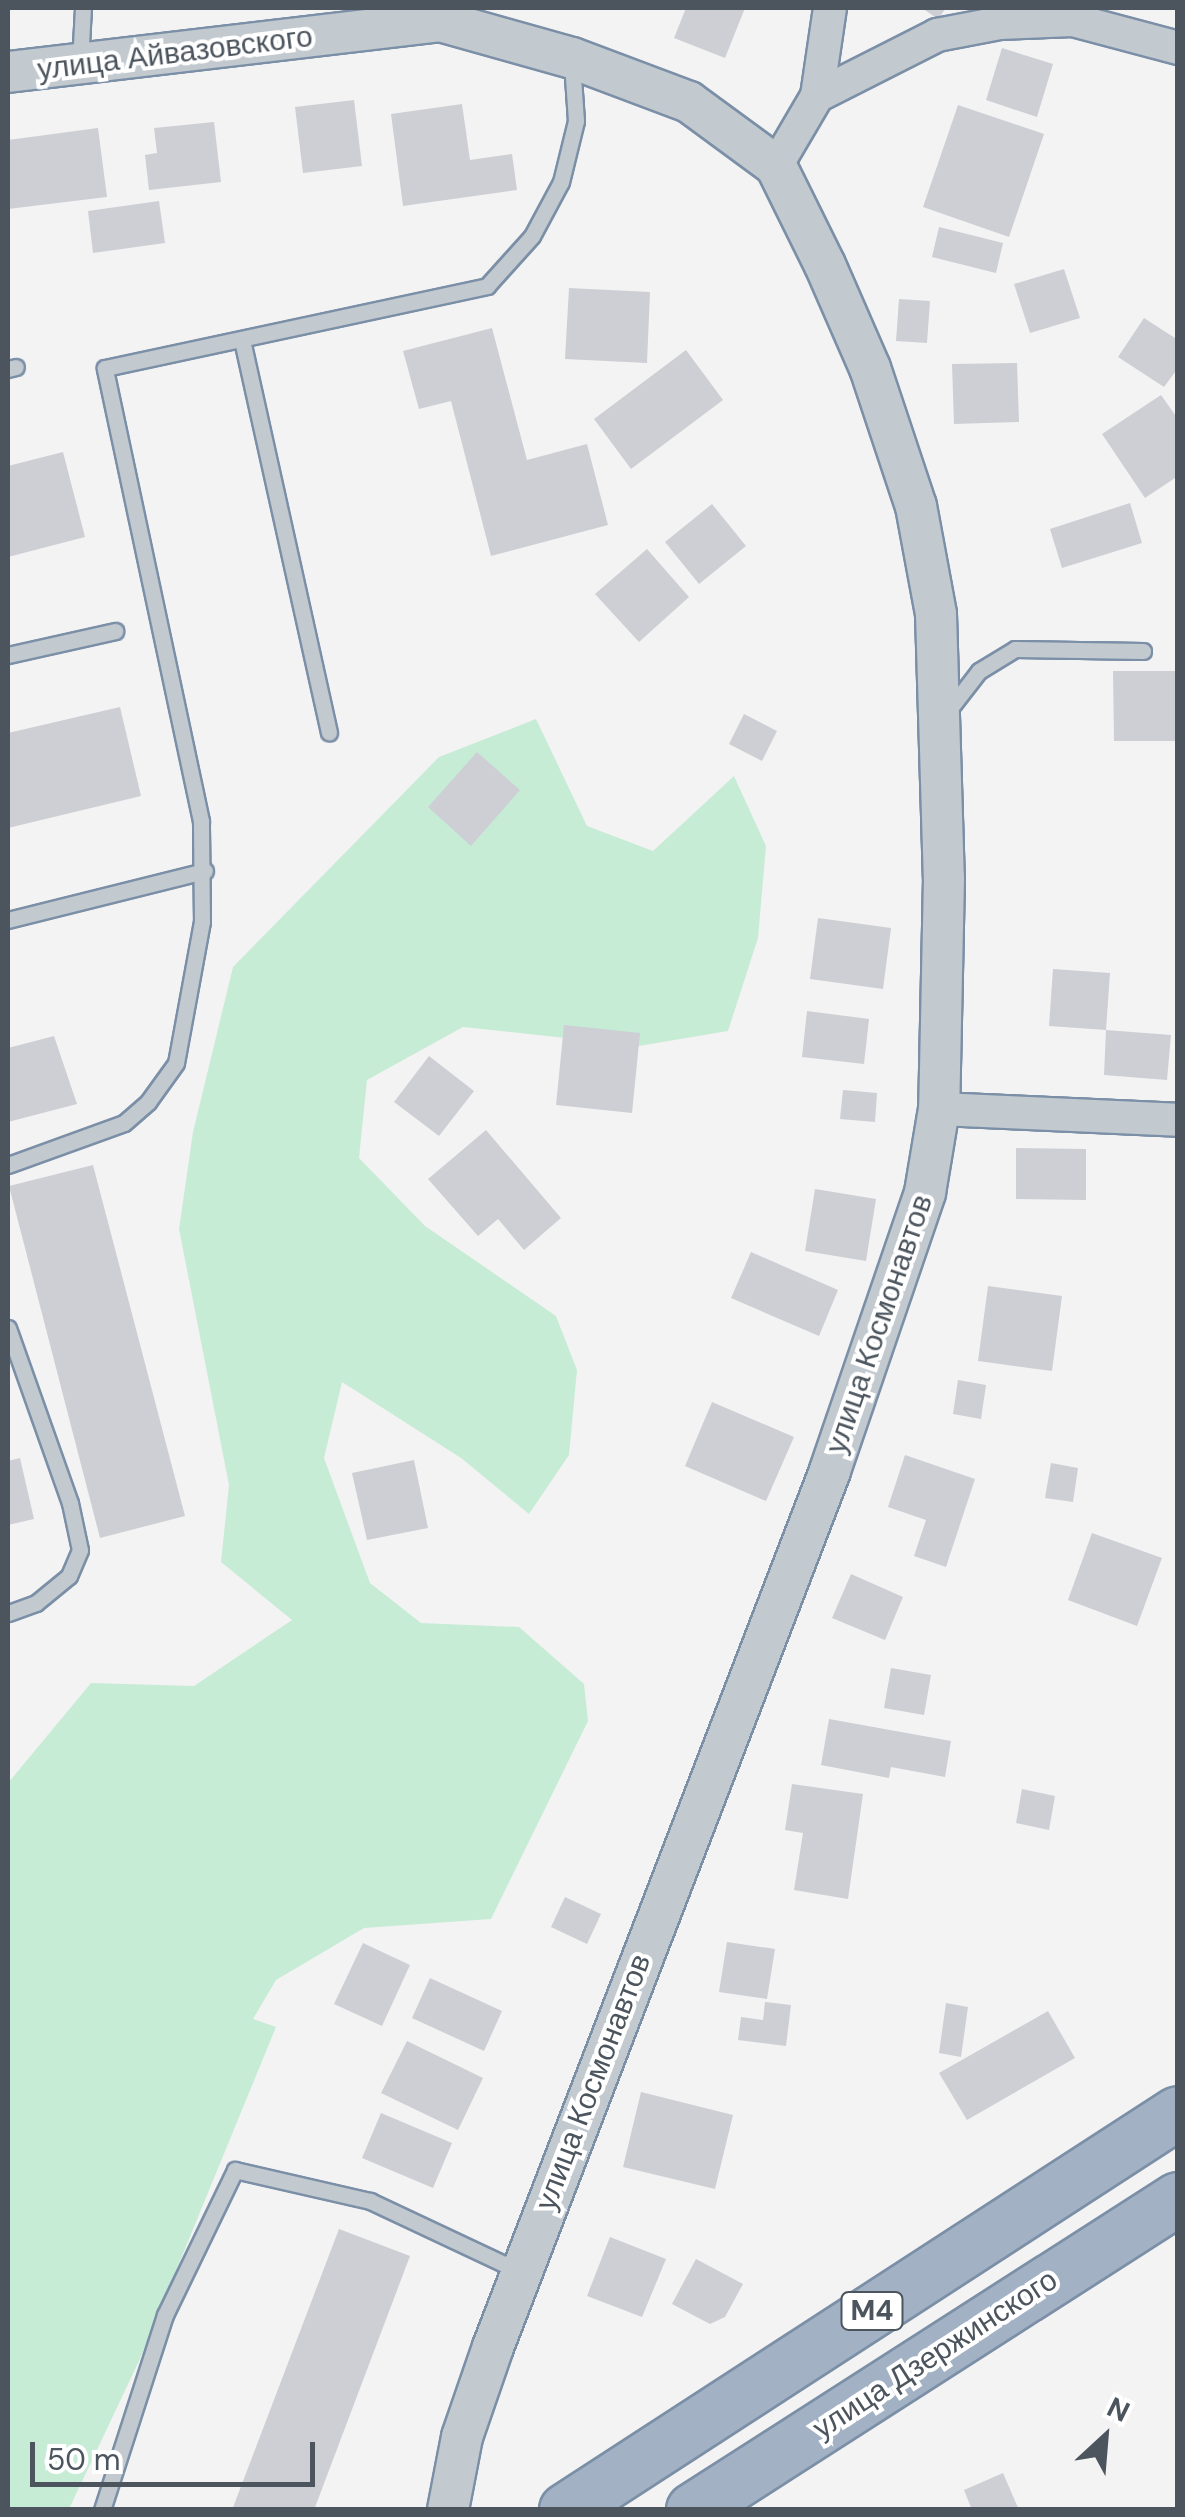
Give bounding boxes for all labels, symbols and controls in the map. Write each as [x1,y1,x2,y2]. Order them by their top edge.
street label: улица Айвазовского [35,18,315,88]
street label: улица Космонавтов [818,1190,940,1458]
street label: улица Космонавтов [528,1949,658,2215]
street label: улица Дзержинского [806,2262,1064,2446]
road number: M4 [840,2288,904,2334]
north arrow [1055,2387,1155,2487]
text: N [1101,2388,1136,2431]
scale bar [35,2422,320,2484]
text: 50 m [47,2440,121,2479]

